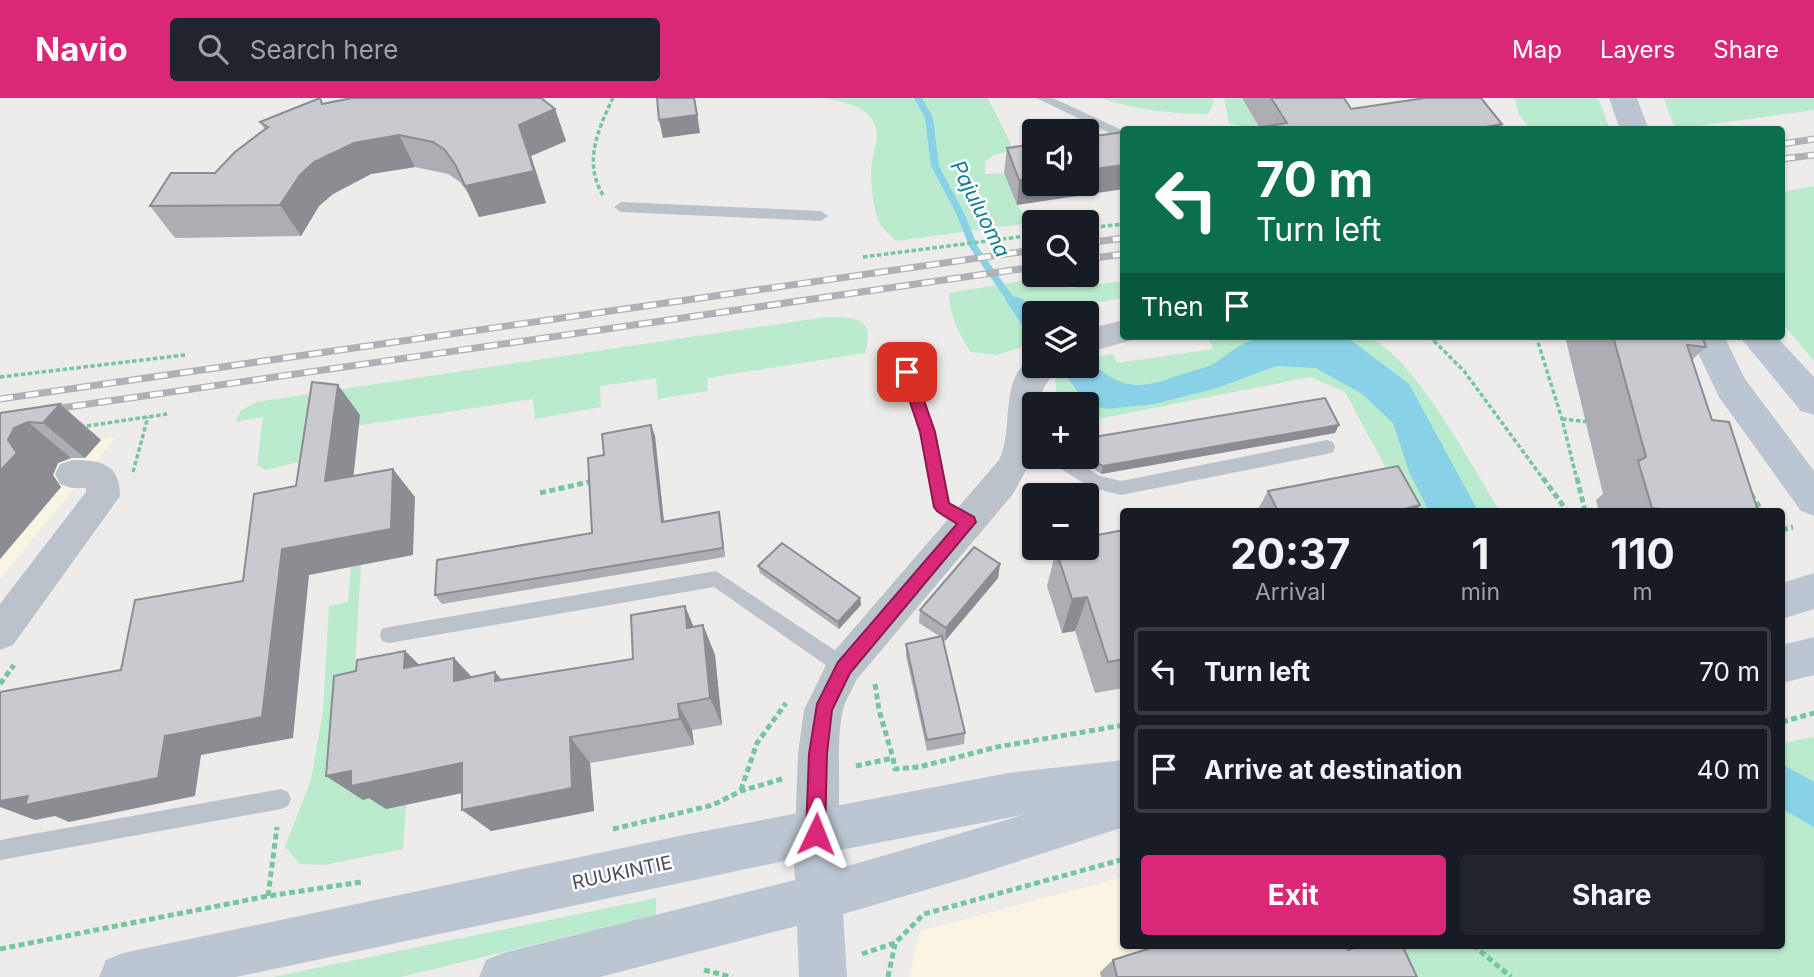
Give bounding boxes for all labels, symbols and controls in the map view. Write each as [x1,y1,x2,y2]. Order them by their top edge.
search box [170,18,660,81]
text: Navio [35,29,128,69]
icon: search [194,30,232,68]
text: Search here [250,34,398,65]
text: Map [1512,35,1562,64]
text: Layers [1600,35,1675,64]
text: Share [1713,35,1779,64]
map controls [1022,119,1099,560]
button: sound [1022,119,1099,196]
text: 70 m [1256,150,1373,209]
icon: left [1141,154,1232,245]
water label: Pajuluoma [945,156,1015,261]
button: search [1022,210,1099,287]
text: Turn left [1256,210,1381,249]
icon: arrive [1218,287,1256,325]
text: Then [1141,291,1204,322]
button: layers [1022,301,1099,378]
pin [877,342,937,402]
icon: arrive [888,353,926,391]
button: + [1022,392,1099,469]
button: − [1022,483,1099,560]
text: 20:37 [1230,528,1351,579]
text: 1 [1471,528,1489,579]
text: 110 [1610,528,1675,579]
text: Arrival [1255,578,1326,606]
text: min [1461,578,1500,606]
text: m [1632,578,1653,606]
icon: left [1145,652,1183,690]
text: Turn left [1204,656,1310,687]
text: 70 m [1699,656,1760,687]
icon: arrive [1145,750,1183,788]
text: Arrive at destination [1204,754,1463,785]
text: 40 m [1697,754,1760,785]
position arrow [779,797,853,871]
street label: RUUKINTIE [570,851,674,894]
button: Exit [1141,855,1446,935]
button: Share [1460,855,1764,935]

